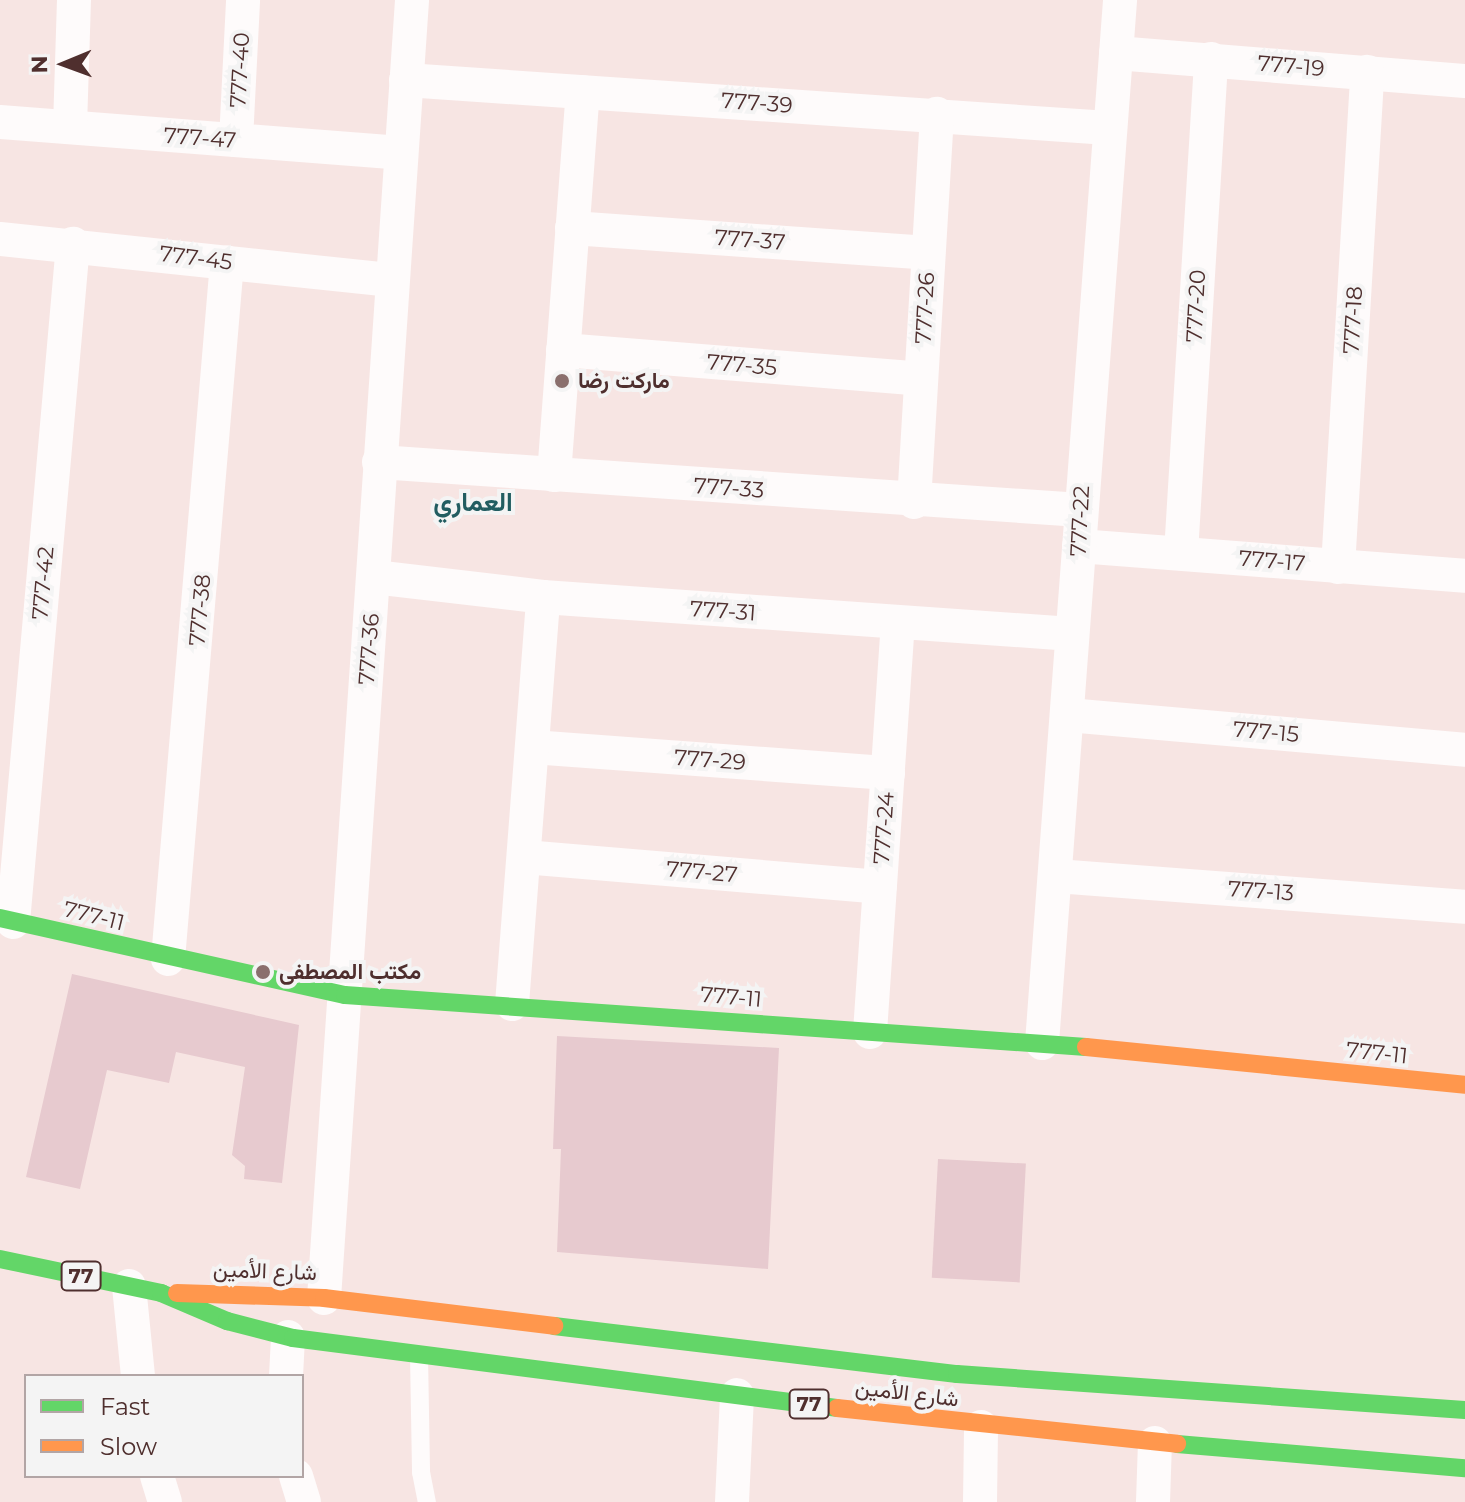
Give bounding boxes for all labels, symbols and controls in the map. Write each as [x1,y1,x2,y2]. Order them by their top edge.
north arrow [24,24,104,104]
street label: 777-40 [225,32,255,108]
street label: 777-19 [1256,50,1326,82]
text: N [26,55,53,74]
street label: 777-39 [720,87,794,119]
street label: 777-47 [163,122,237,154]
street label: 777-37 [714,224,786,256]
street label: 777-45 [158,240,234,276]
street label: 777-20 [1181,269,1211,343]
street label: 777-26 [910,271,940,345]
street label: 777-18 [1338,285,1368,355]
street label: 777-35 [706,349,778,381]
place label: ماركت رضا [578,368,670,394]
marker: ماركت رضا [553,372,571,390]
street label: 777-33 [693,472,765,504]
street label: 777-22 [1065,485,1095,557]
district label: العماري [433,487,513,519]
street label: 777-42 [27,545,59,621]
street label: 777-17 [1238,545,1306,577]
street label: 777-38 [184,573,216,647]
street label: 777-31 [689,596,757,626]
street label: 777-36 [353,612,385,686]
street label: 777-15 [1232,716,1300,748]
street label: 777-29 [673,744,747,776]
street label: 777-24 [868,791,900,865]
street label: 777-27 [665,856,739,888]
street label: 777-13 [1227,876,1295,906]
street label: 777-11 [61,896,127,936]
place label: مكتب المصطفى [279,959,421,985]
marker: مكتب المصطفى [254,963,272,981]
street label: 777-11 [699,981,763,1013]
street label: 777-11 [1345,1037,1409,1069]
street label: شارع الأمين [213,1256,317,1286]
road number: 77 [59,1260,103,1292]
legend [24,1374,304,1478]
street label: شارع الأمين [854,1374,960,1412]
road number: 77 [787,1388,831,1420]
text: Fast [100,1392,150,1421]
text: Slow [100,1432,157,1461]

